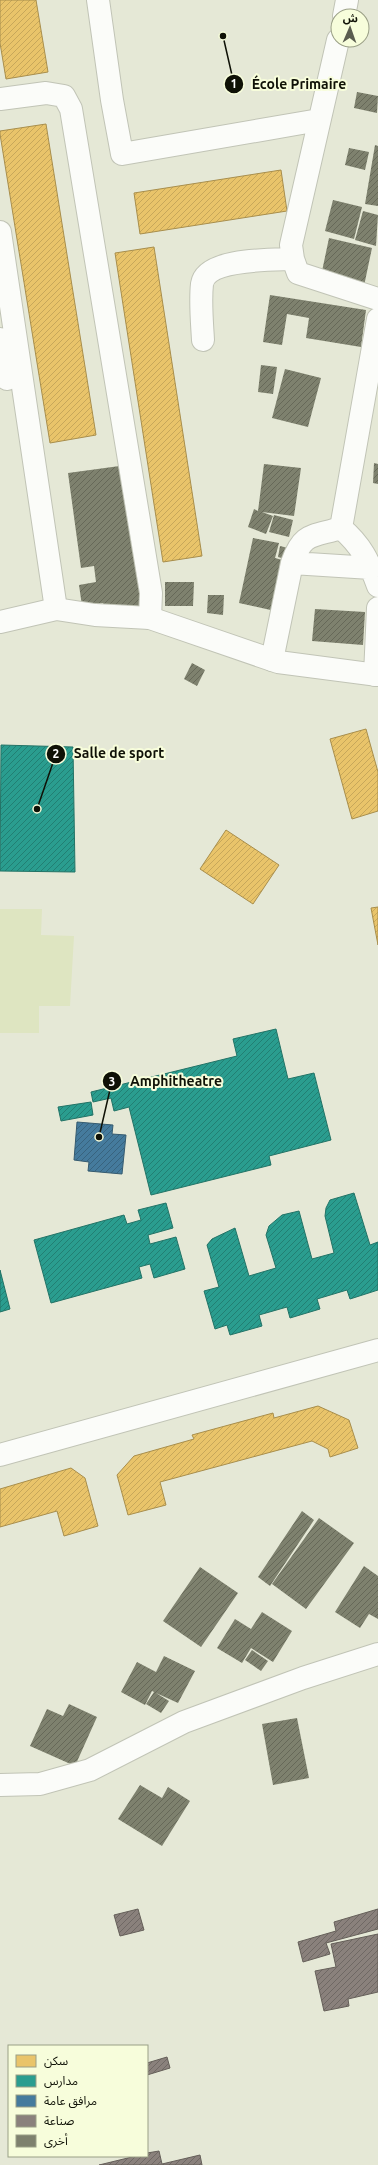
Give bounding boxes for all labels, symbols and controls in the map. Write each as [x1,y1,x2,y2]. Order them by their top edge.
north arrow [330,8,370,48]
text: ش [343,12,358,25]
callout: École Primaire [224,71,354,97]
text: École Primaire [252,75,346,92]
text: 1 [231,77,237,90]
callout: Salle de sport [46,741,172,767]
text: Salle de sport [74,745,164,761]
text: 2 [53,747,60,760]
callout: Amphitheatre [102,1068,230,1094]
text: Amphitheatre [130,1073,222,1089]
text: 3 [109,1075,115,1088]
legend [8,2045,148,2157]
text: سكن [44,2054,68,2068]
text: مدارس [44,2074,78,2088]
text: مرافق عامة [44,2094,97,2109]
text: صناعة [44,2114,74,2127]
text: أخرى [44,2133,68,2148]

